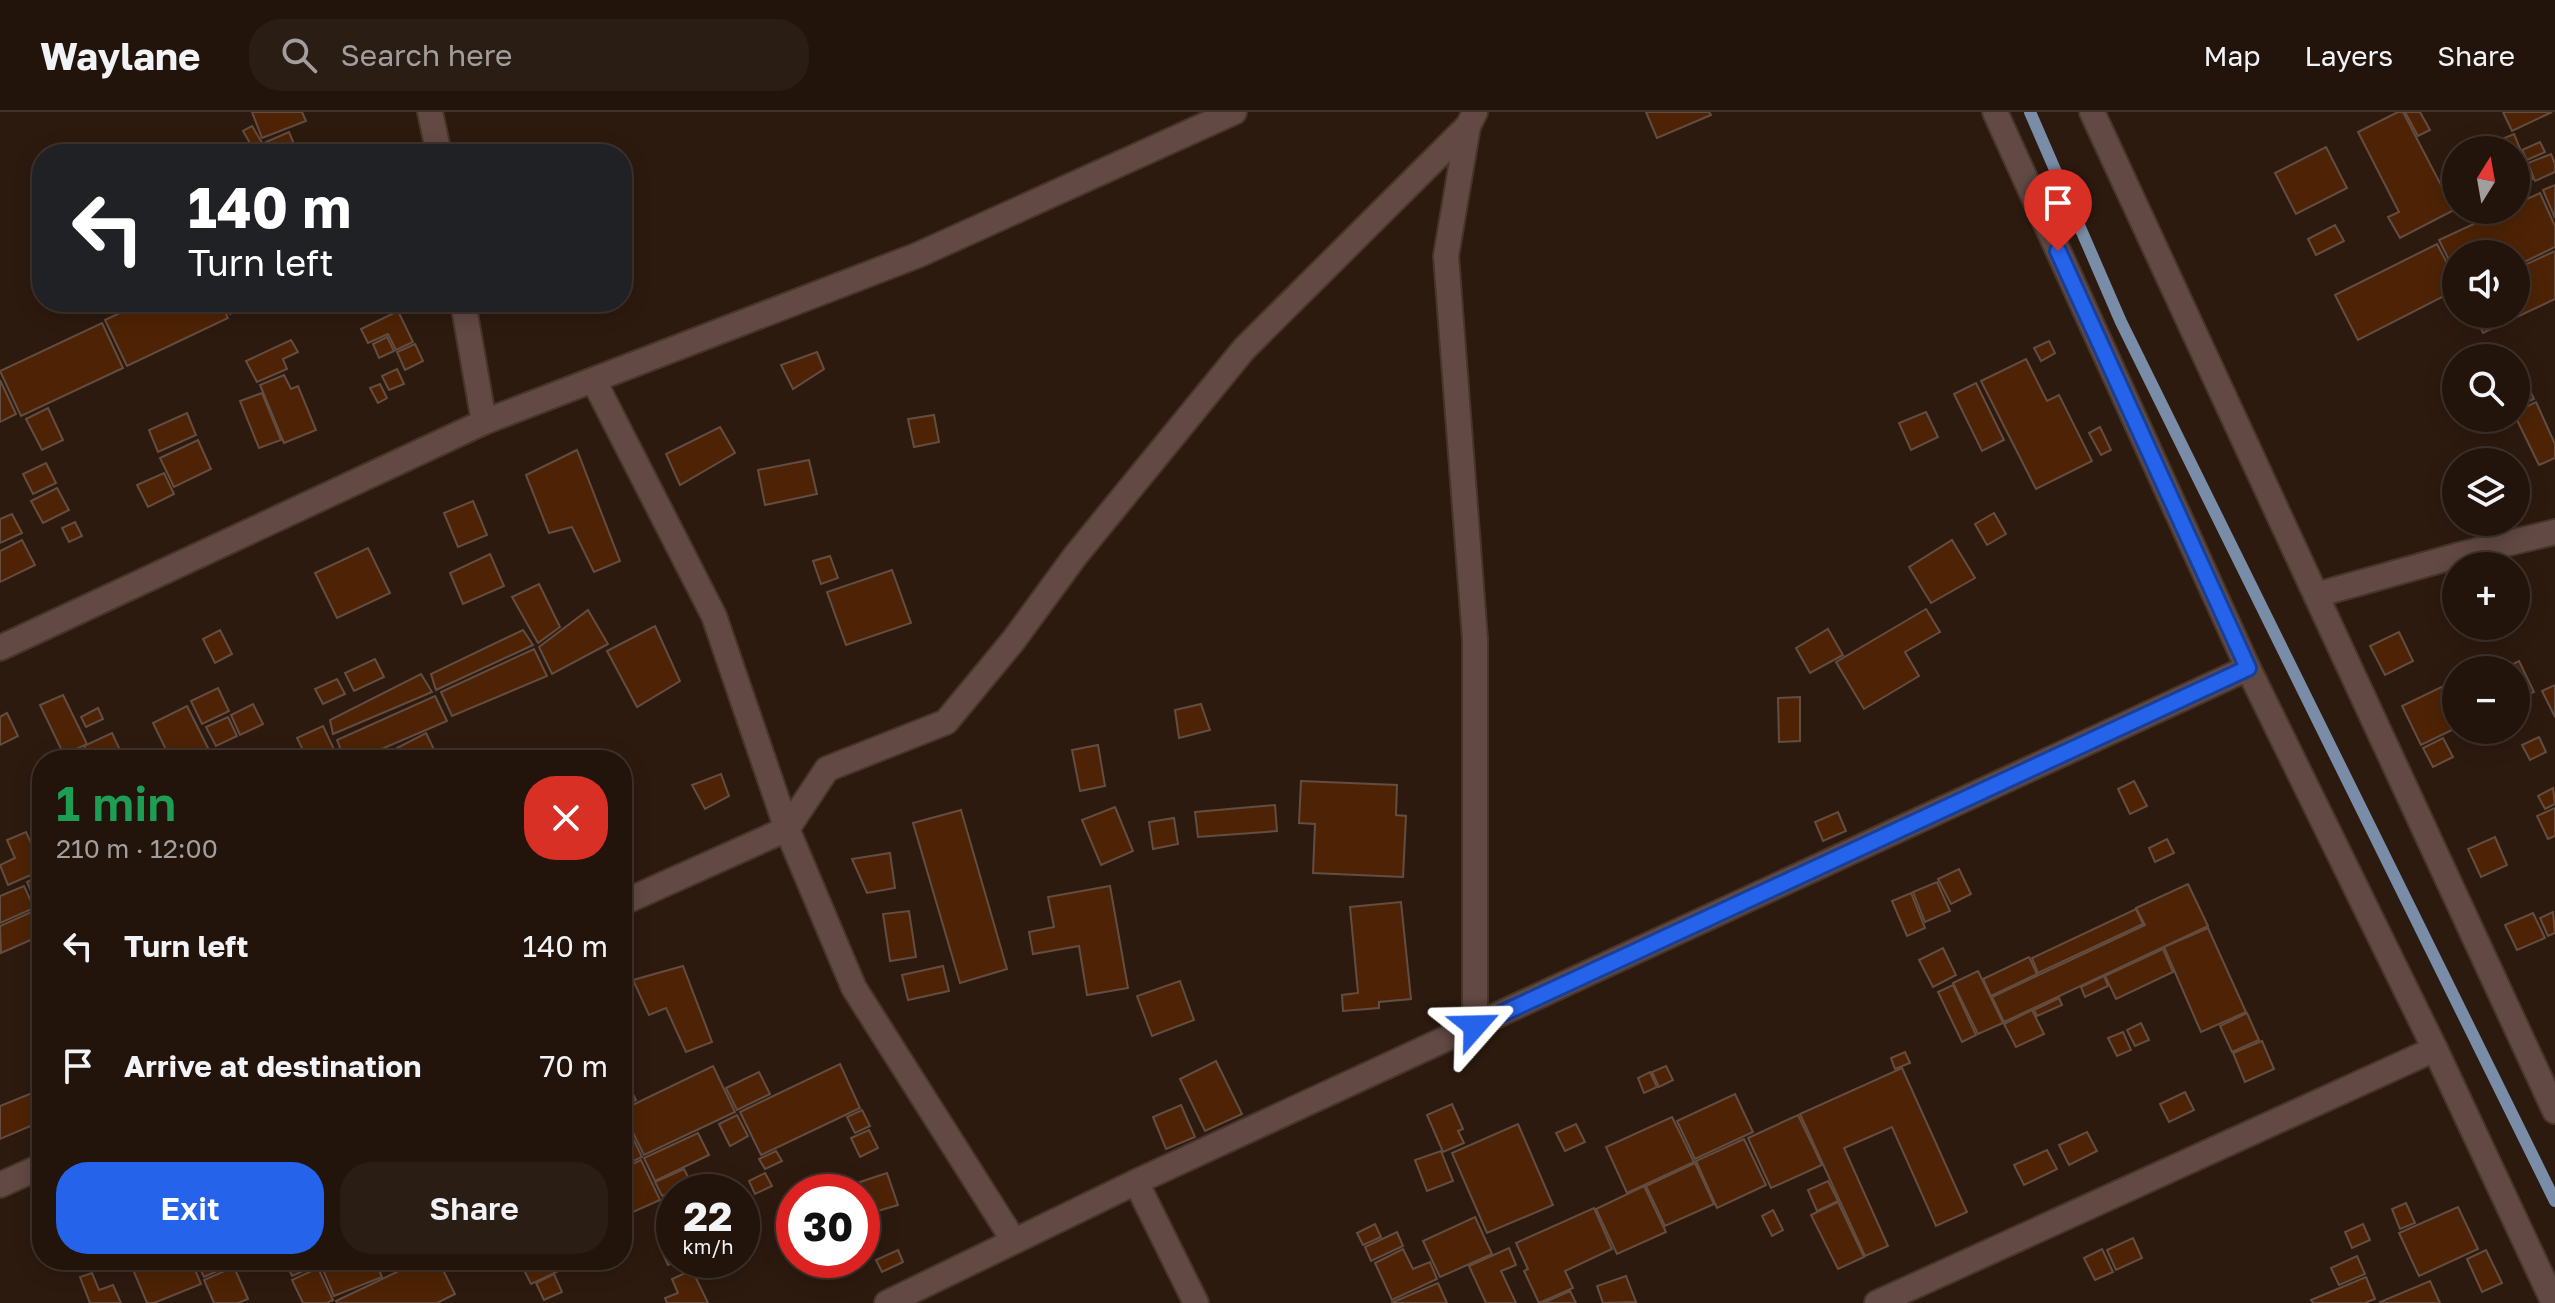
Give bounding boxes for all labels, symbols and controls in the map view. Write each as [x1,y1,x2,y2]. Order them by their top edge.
search box [249,19,809,91]
text: Waylane [40,33,201,78]
icon: search [277,33,321,77]
text: Search here [341,37,512,73]
text: Map [2203,39,2261,72]
text: Layers [2305,39,2393,72]
text: Share [2437,39,2515,72]
north arrow [2442,136,2530,224]
map controls [2442,136,2530,744]
pin [2024,169,2092,251]
text: 140 m [188,173,351,240]
icon: left [56,176,160,280]
icon: arrive [2036,181,2080,225]
button: sound [2442,240,2530,328]
text: Turn left [188,241,334,284]
button: search [2442,344,2530,432]
button: layers [2442,448,2530,536]
button: + [2442,552,2530,640]
button: − [2442,656,2530,744]
text: 1 min [56,774,176,832]
button: close [524,776,608,860]
text: 210 m · 12:00 [56,833,218,864]
icon: left [56,924,100,968]
text: Turn left [124,928,249,964]
text: 140 m [523,928,608,964]
position arrow [1433,984,1517,1068]
icon: arrive [56,1044,100,1088]
text: Arrive at destination [124,1048,421,1084]
text: 70 m [539,1048,608,1084]
button: Exit [56,1162,324,1254]
button: Share [340,1162,608,1254]
speed limit sign: 30 [776,1174,880,1278]
text: 22 [684,1192,732,1240]
text: km/h [683,1234,733,1258]

